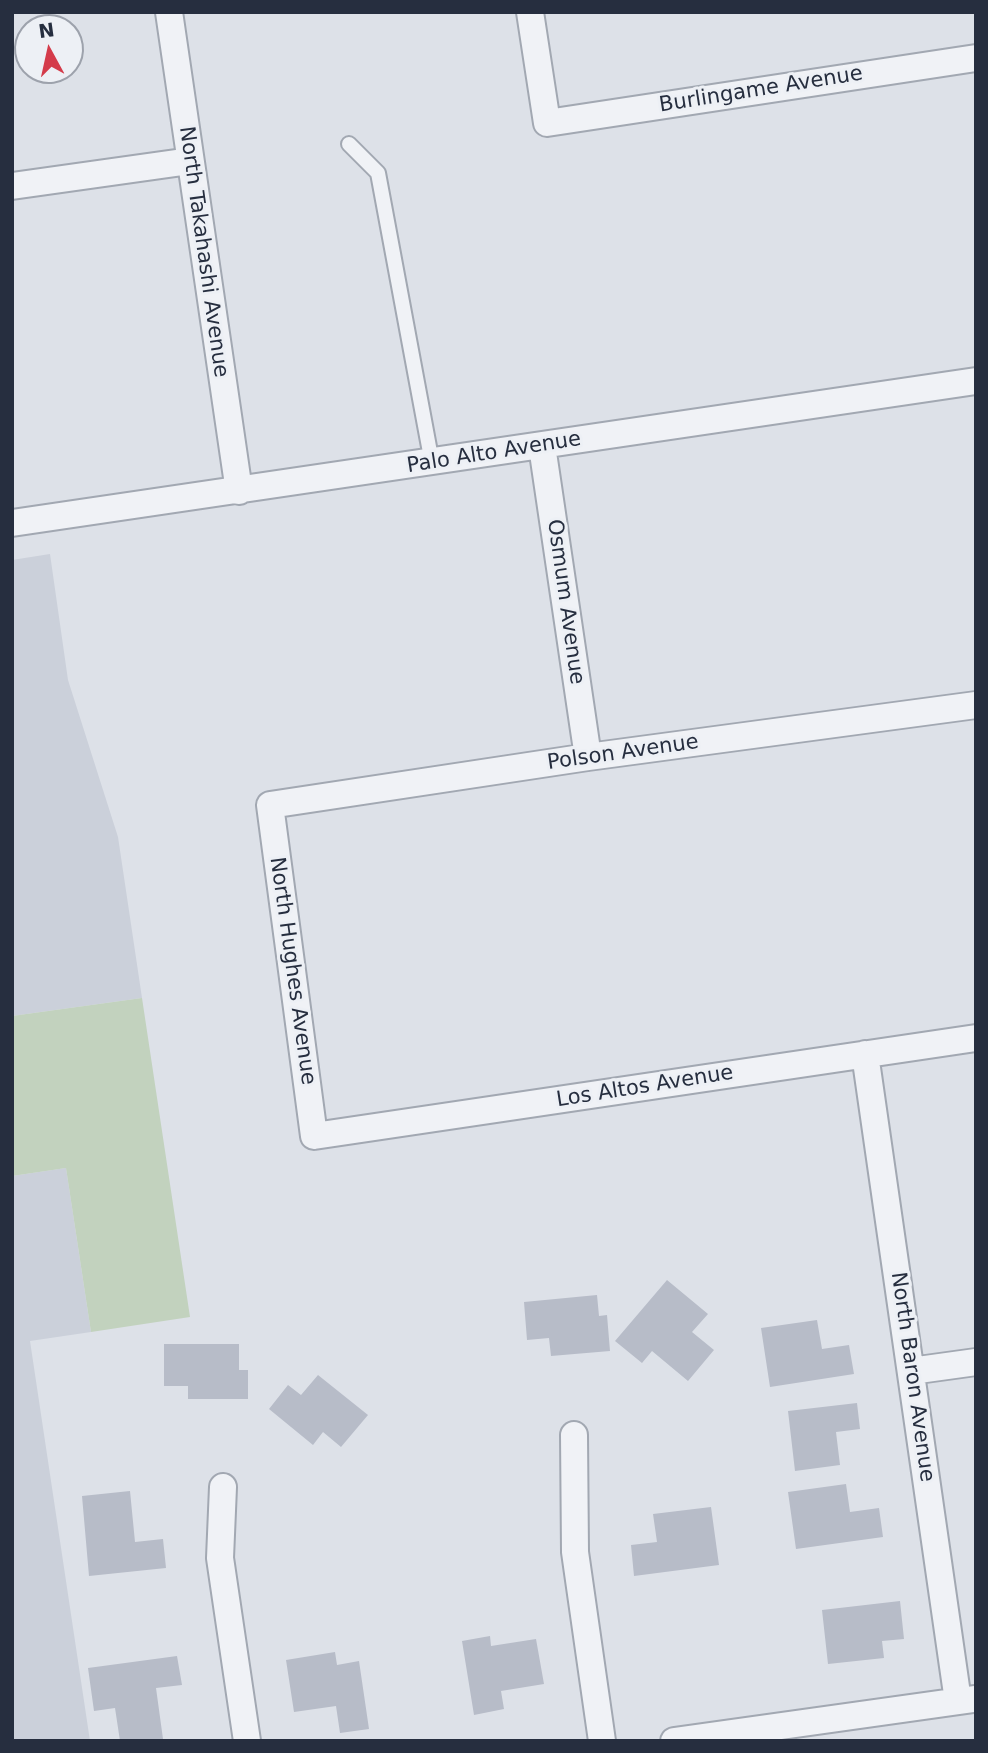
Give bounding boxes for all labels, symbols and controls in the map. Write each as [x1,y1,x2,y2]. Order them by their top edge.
north arrow [14,14,84,84]
text: N [37,18,56,42]
street label: Burlingame Avenue [657,61,865,119]
street label: North Takahashi Avenue [173,125,233,379]
street label: Palo Alto Avenue [405,427,583,479]
street label: Osmum Avenue [541,518,589,686]
street label: Polson Avenue [546,730,700,776]
street label: North Hughes Avenue [264,856,320,1086]
street label: Los Altos Avenue [555,1061,735,1113]
street label: North Baron Avenue [885,1270,939,1484]

